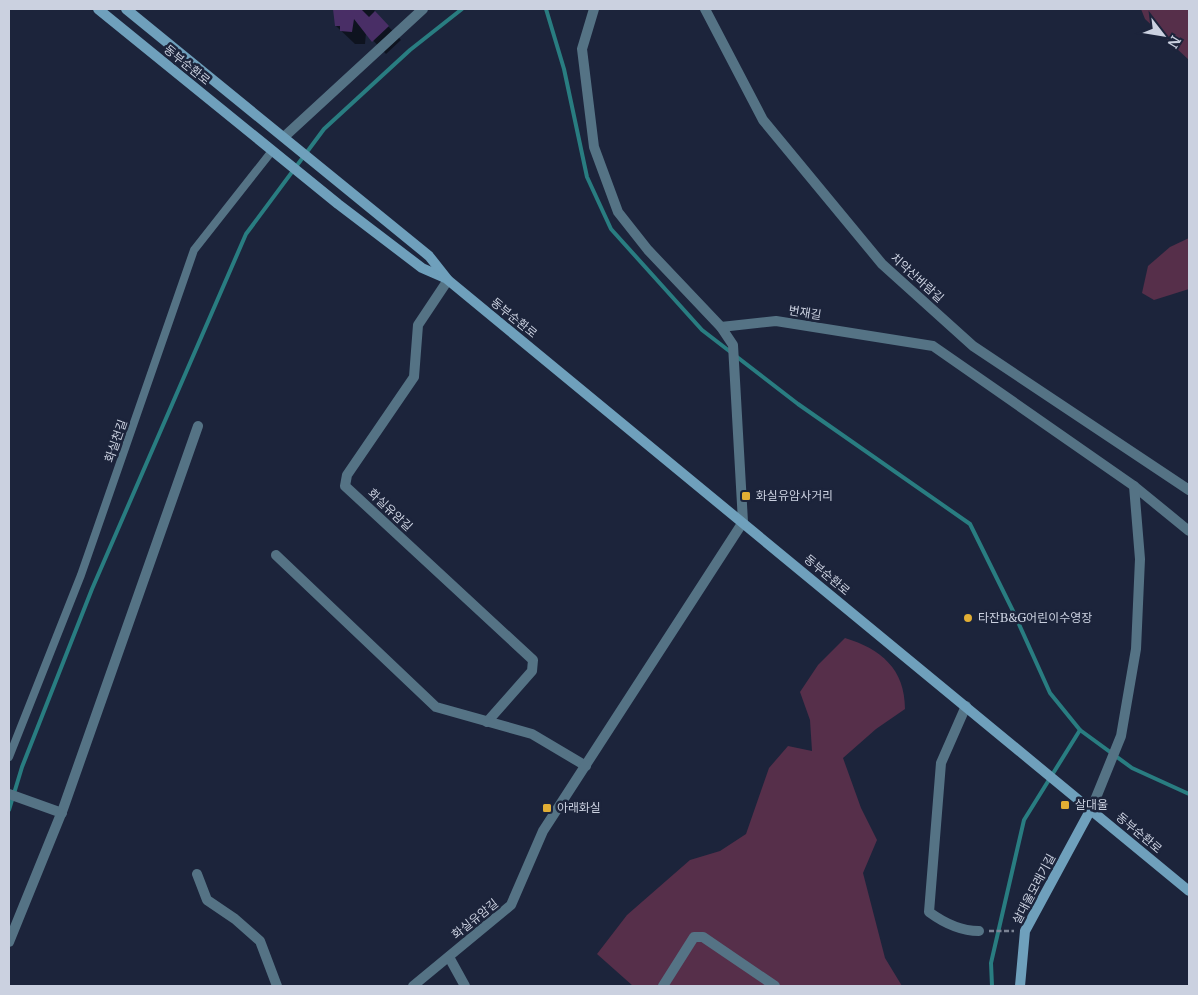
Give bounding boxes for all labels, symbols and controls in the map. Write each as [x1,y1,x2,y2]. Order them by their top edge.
north arrow [1138,10,1188,60]
text: N [1164,32,1185,51]
street label: 동부순환로 [161,41,213,88]
street label: 치악산바람길 [888,250,947,305]
street label: 동부순환로 [488,294,540,341]
street label: 번재길 [788,303,823,323]
street label: 화실천길 [101,418,130,464]
street label: 화실유암길 [365,485,416,534]
place label: 화실유암사거리 [756,488,833,503]
marker: 화실유암사거리 [740,490,752,502]
street label: 동부순환로 [801,551,853,598]
place label: 타잔B&G어린이수영장 [978,610,1092,625]
marker: 타잔B&G어린이수영장 [962,612,974,624]
place label: 살대울 [1075,797,1108,812]
marker: 살대울 [1059,799,1071,811]
place label: 아래화실 [557,800,601,815]
marker: 아래화실 [541,802,553,814]
street label: 동부순환로 [1113,809,1165,856]
street label: 살대울모래기길 [1009,851,1058,926]
street label: 화실유암길 [449,895,501,942]

